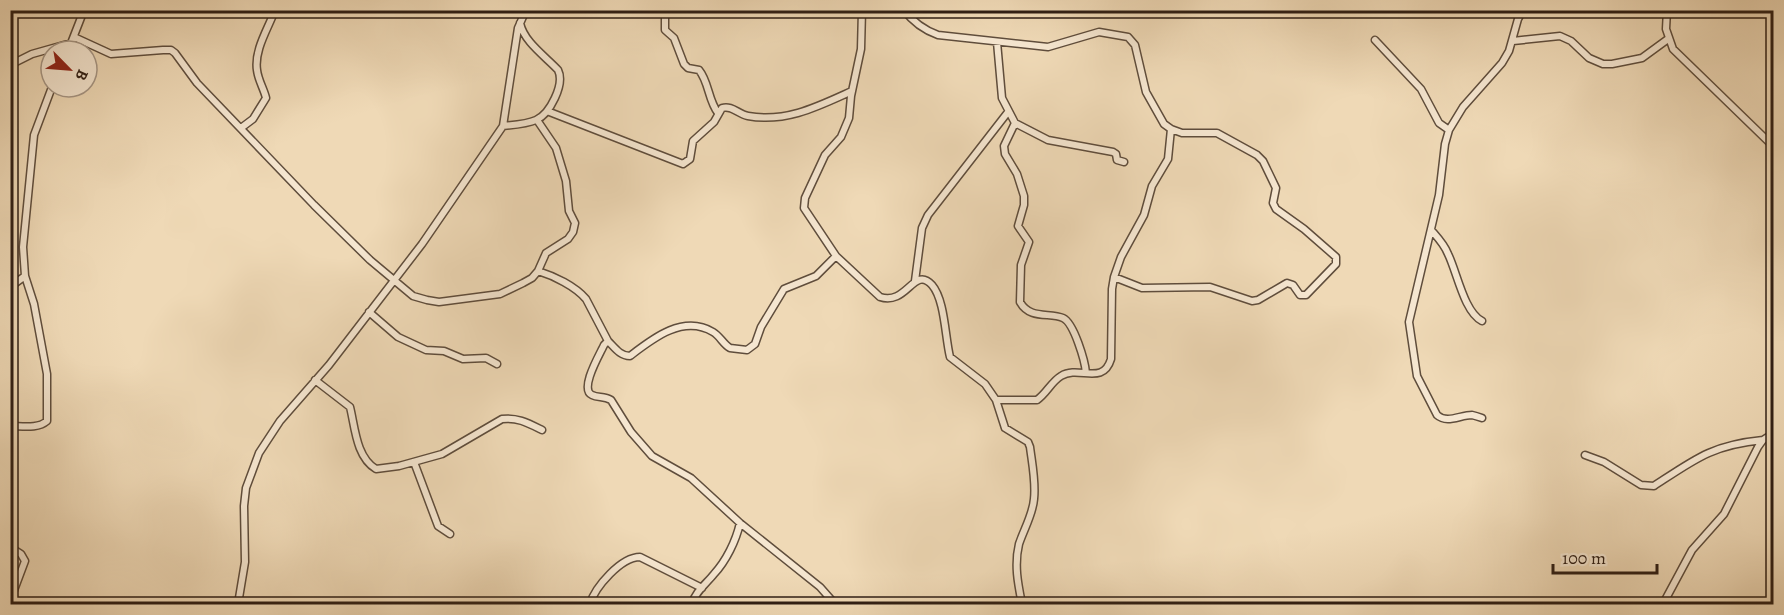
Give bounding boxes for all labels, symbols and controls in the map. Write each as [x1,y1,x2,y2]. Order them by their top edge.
north arrow [39,39,99,99]
text: B [70,66,94,84]
scale bar [1553,537,1656,575]
text: 100 m [1562,546,1606,570]

